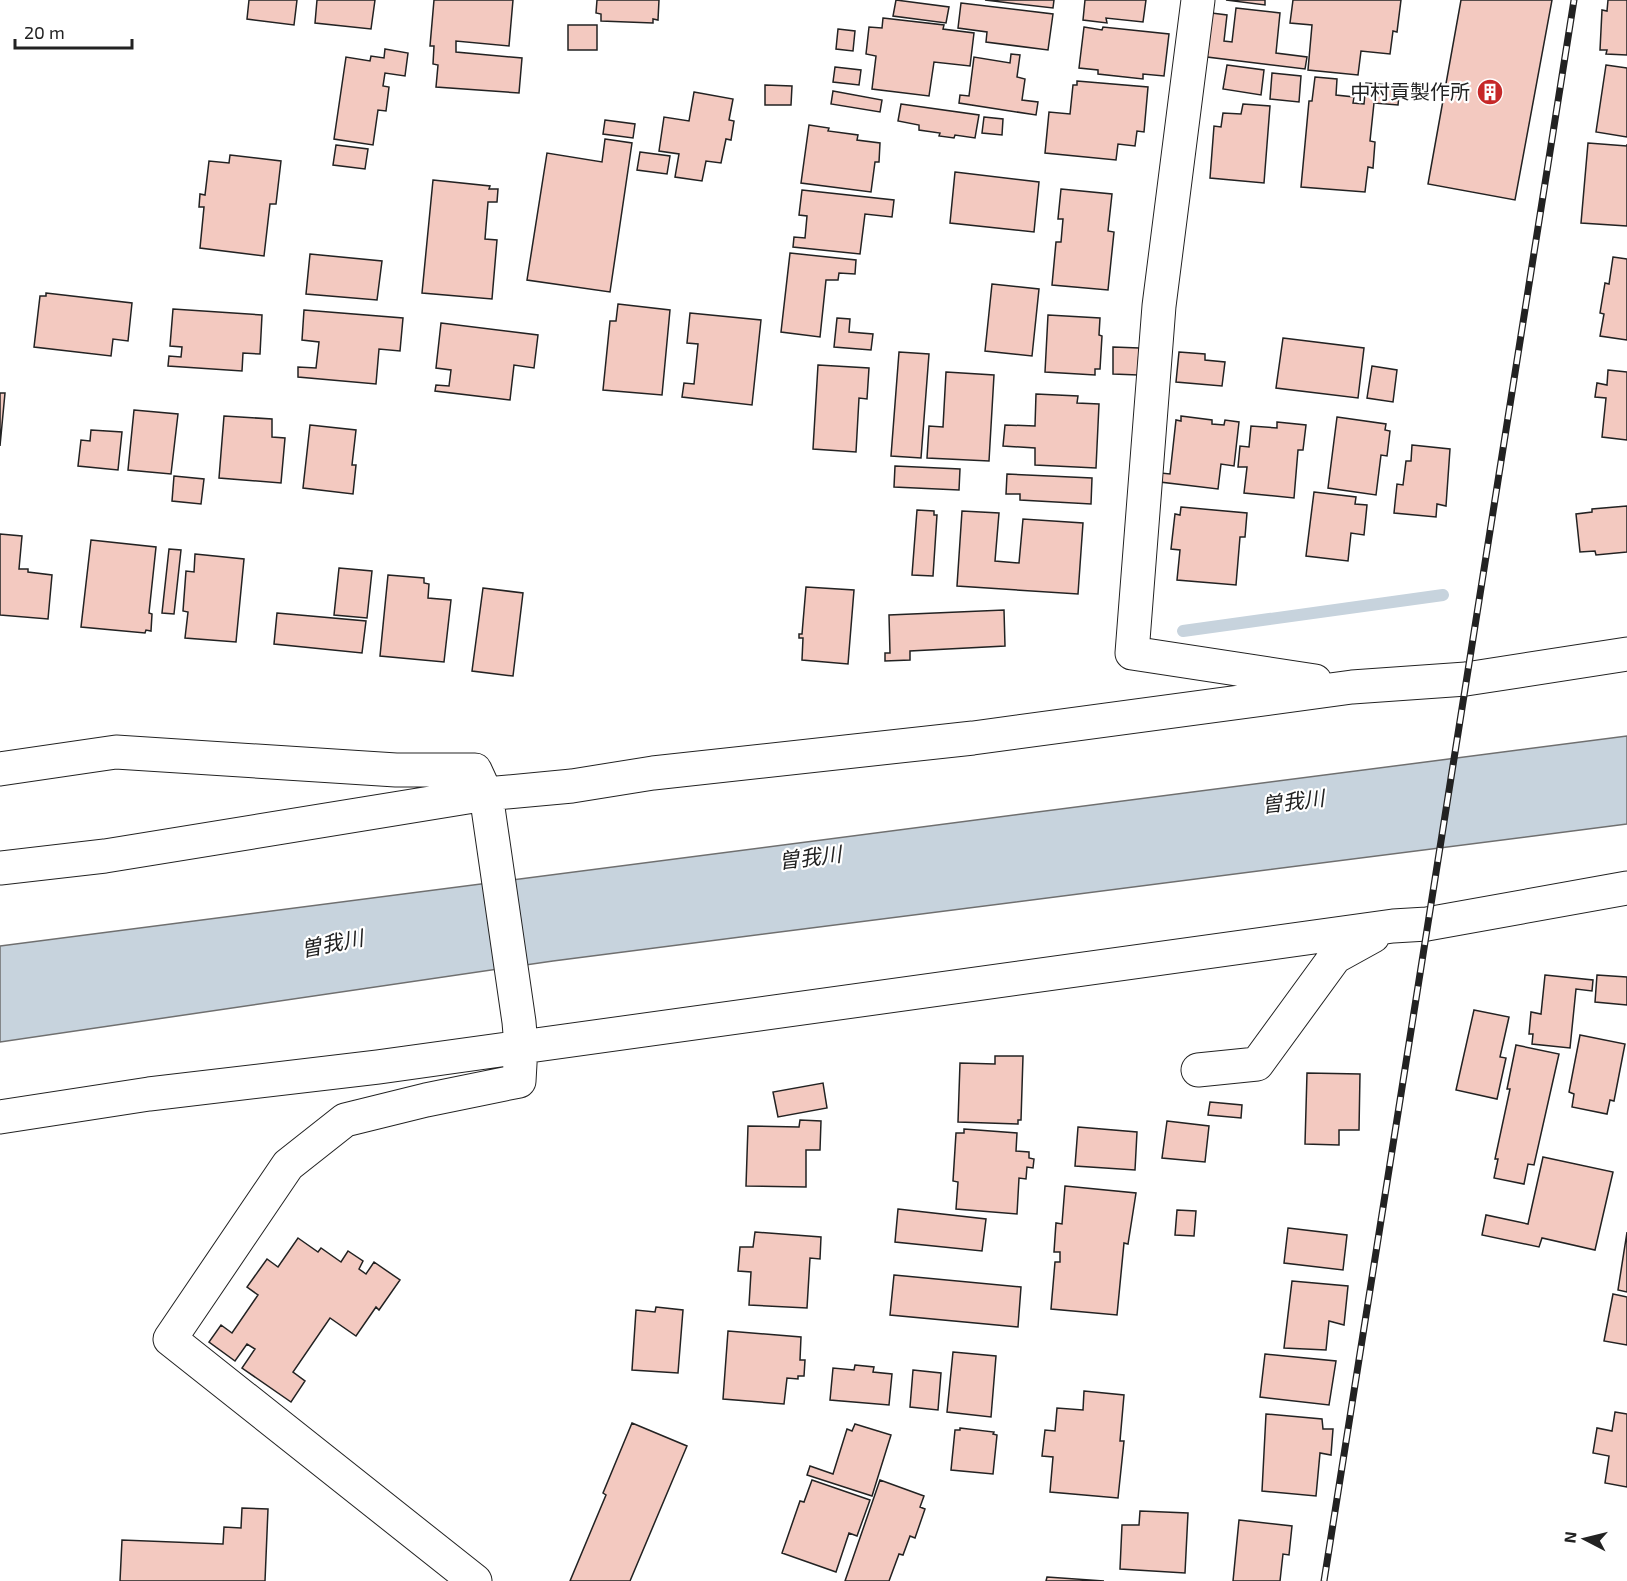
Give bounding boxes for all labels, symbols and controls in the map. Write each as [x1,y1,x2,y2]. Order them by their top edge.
scale bar [15,12,132,50]
text: 20 m [24,21,65,43]
building icon: 中村貢製作所 [1475,77,1505,107]
place label: 中村貢製作所 [1350,79,1470,103]
water label: 曽我川 [1260,784,1328,817]
water label: 曽我川 [777,840,845,873]
water label: 曽我川 [298,924,367,961]
north arrow [1555,1509,1615,1569]
text: N [1559,1530,1580,1544]

